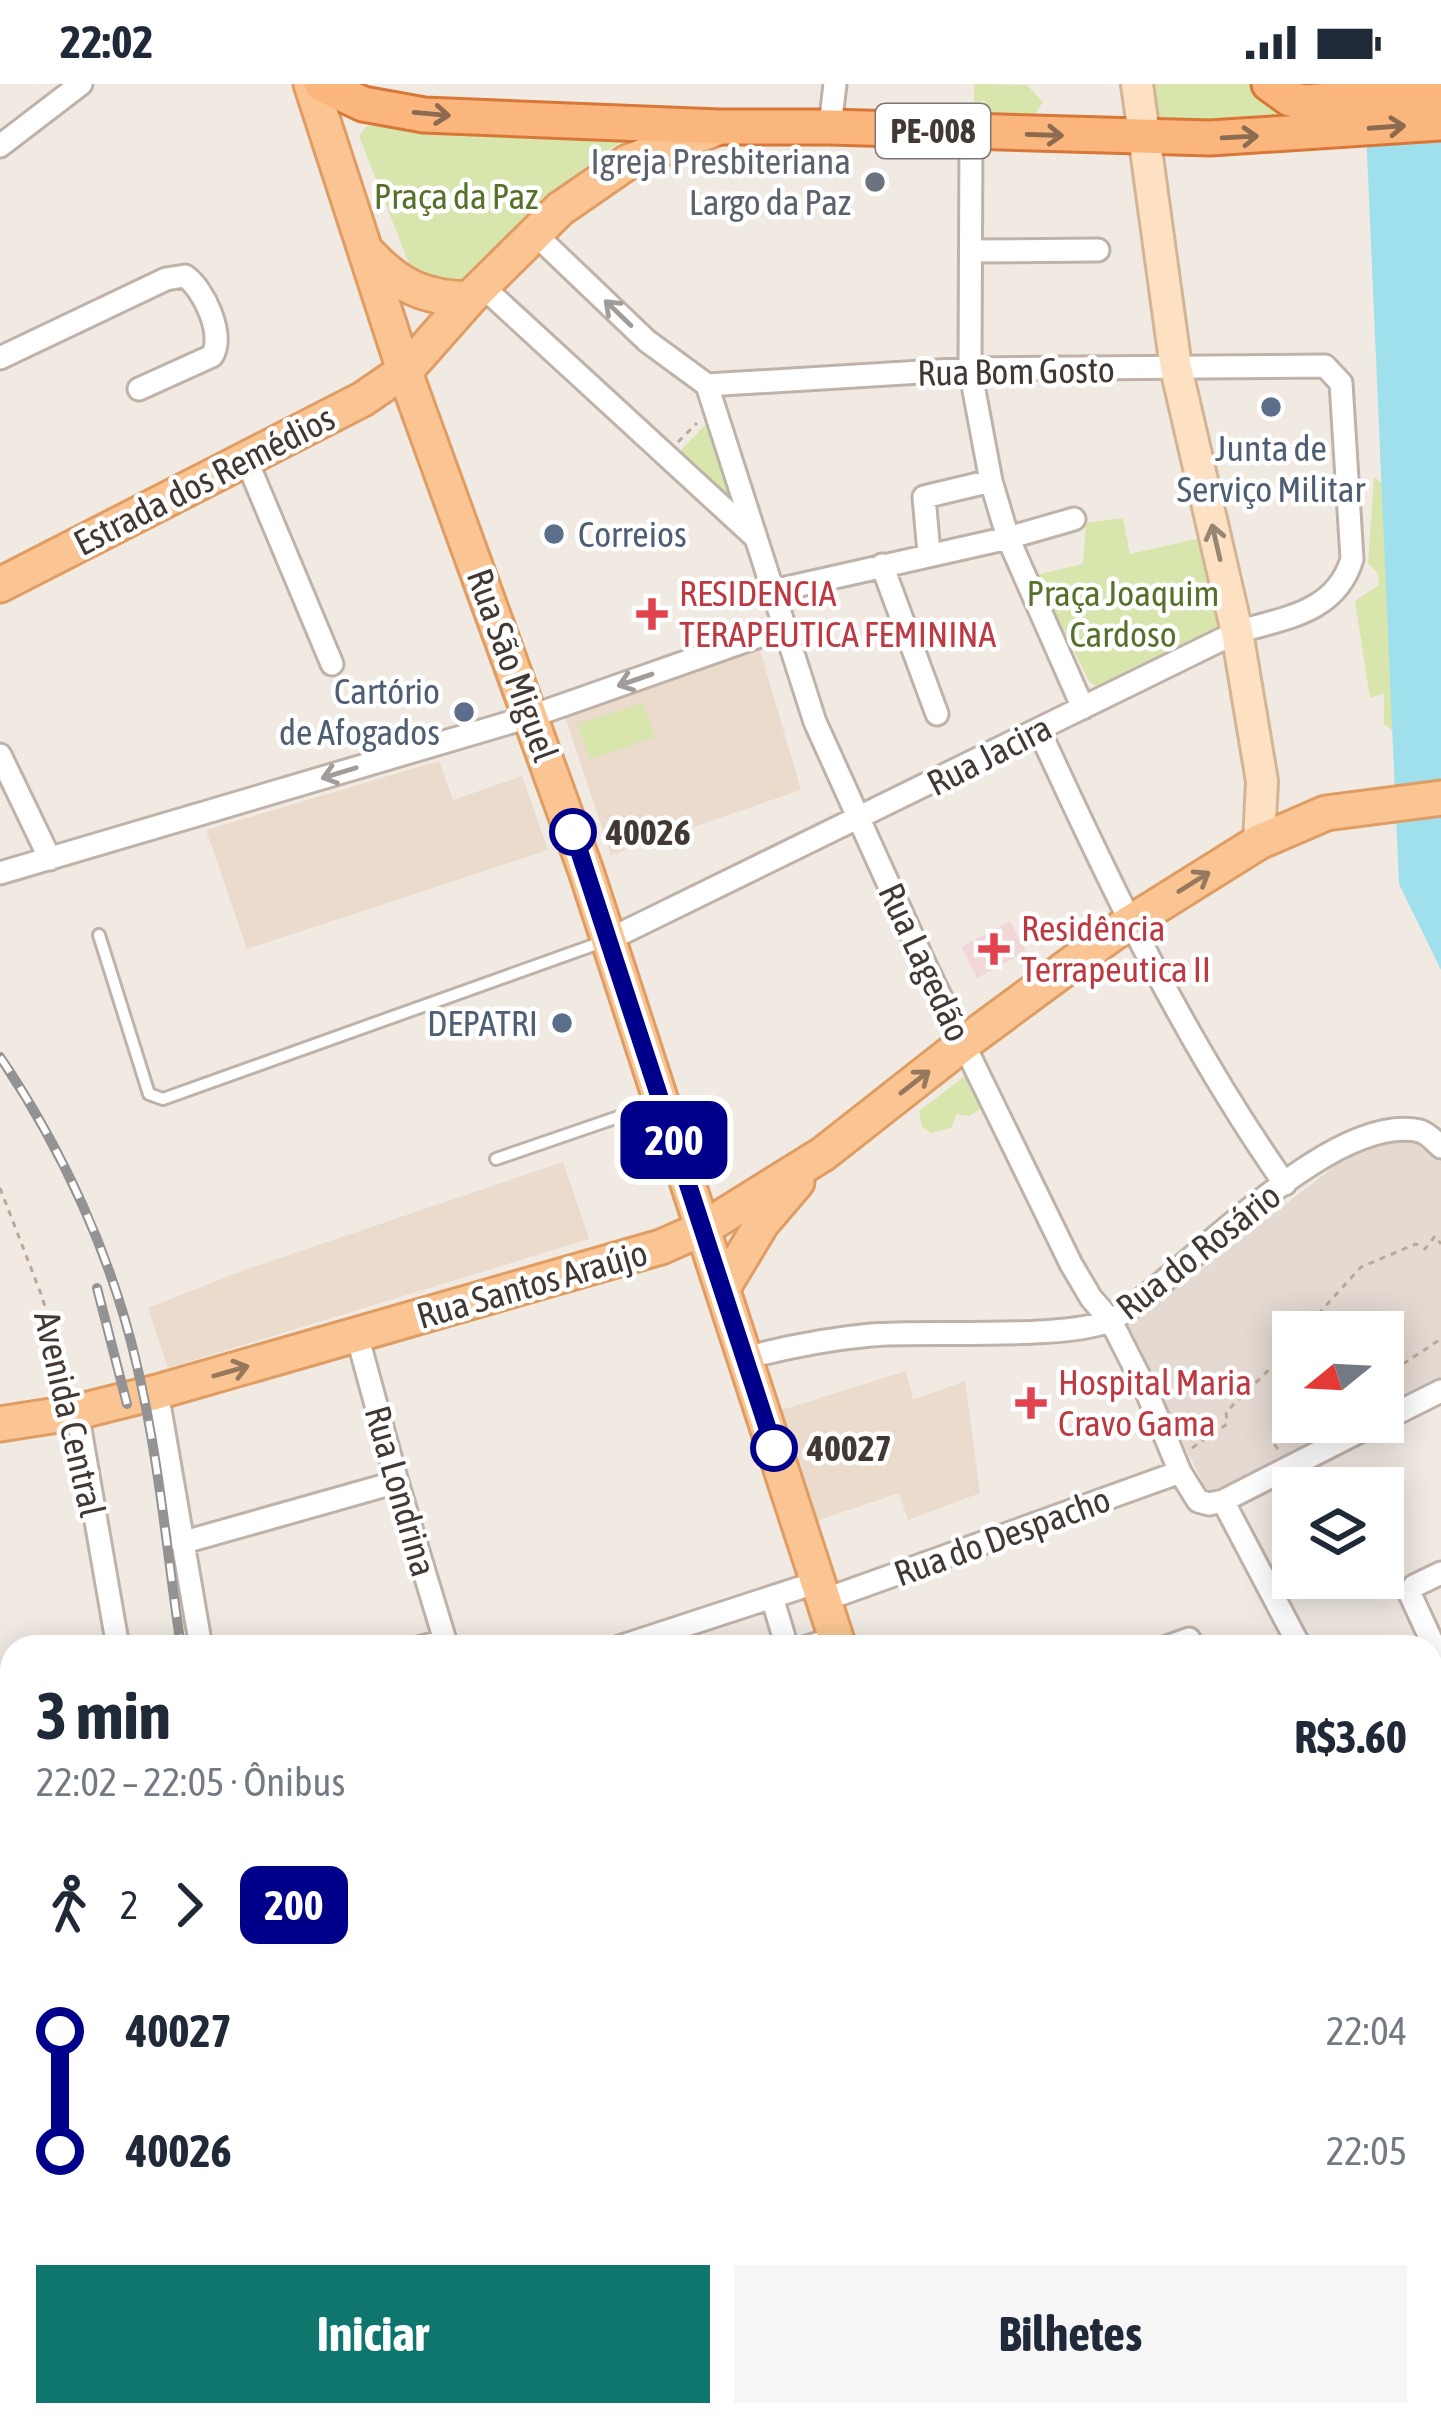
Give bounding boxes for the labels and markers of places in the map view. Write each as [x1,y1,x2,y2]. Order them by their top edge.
place label: Igreja Presbiteriana Largo da Paz [591,140,851,223]
marker: Igreja Presbiteriana Largo da Paz [862,169,888,195]
marker: Junta de Serviço Militar [1258,394,1284,420]
place label: Junta de Serviço Militar [1177,427,1367,510]
place label: Correios [578,513,687,555]
marker: Correios [541,521,567,547]
place label: RESIDENCIA TERAPEUTICA FEMININA [679,572,997,655]
marker: RESIDENCIA TERAPEUTICA FEMININA [636,598,668,630]
place label: Cartório de Afogados [279,670,440,753]
marker: Cartório de Afogados [451,699,477,725]
marker: 40026 [551,810,595,854]
place label: 40026 [605,811,691,853]
place label: Residência Terrapeutica II [1021,907,1211,990]
marker: Residência Terrapeutica II [978,933,1010,965]
place label: DEPATRI [427,1002,538,1044]
marker: DEPATRI [549,1010,575,1036]
place label: Hospital Maria Cravo Gama [1058,1361,1252,1444]
marker: Hospital Maria Cravo Gama [1015,1387,1047,1419]
marker: 40027 [752,1426,796,1470]
place label: 40027 [806,1427,892,1469]

